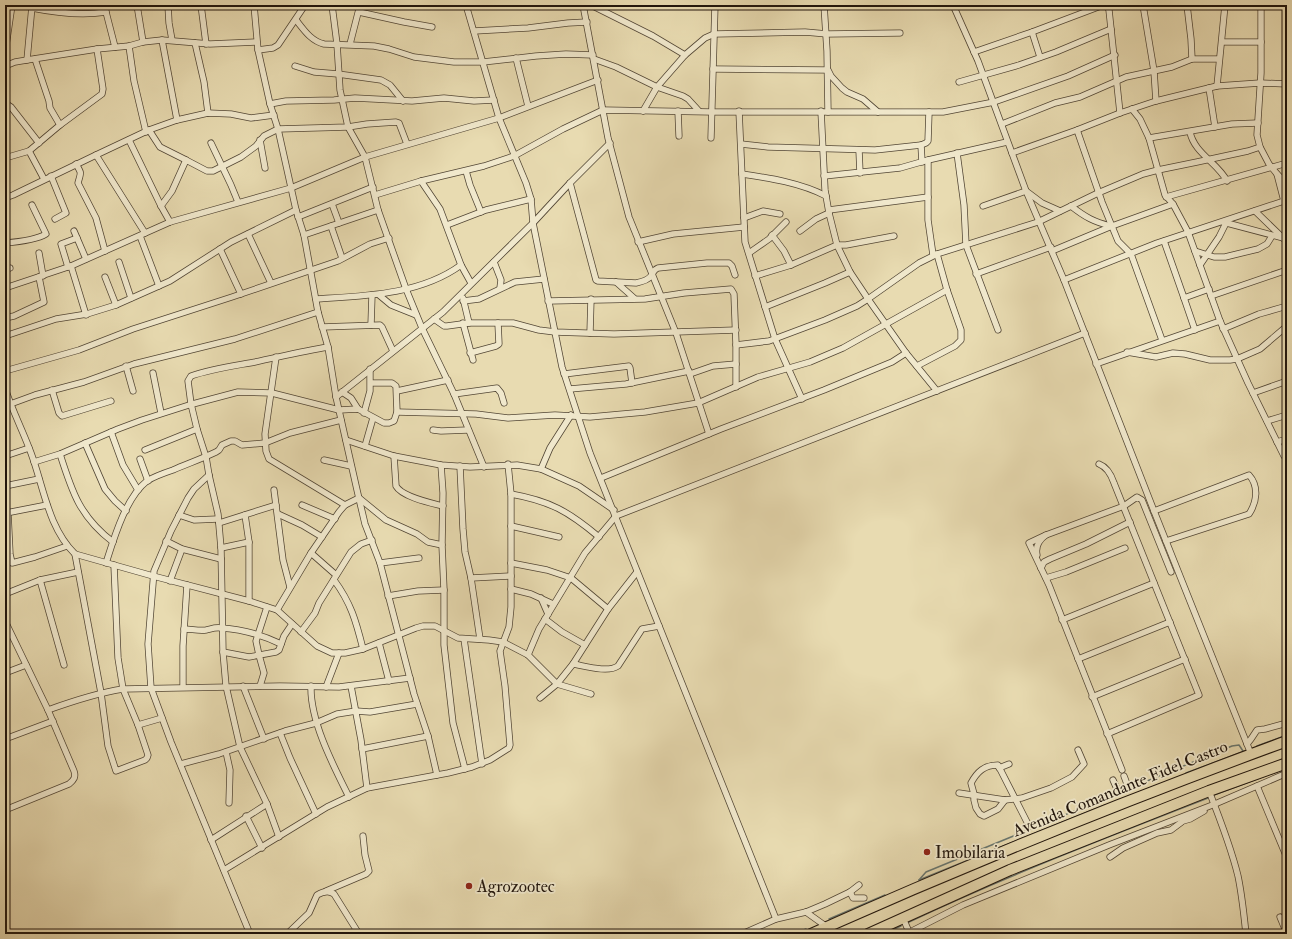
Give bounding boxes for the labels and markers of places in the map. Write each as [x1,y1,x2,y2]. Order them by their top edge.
place label: Imobilaria [935,842,1006,863]
marker: Imobilaria [922,847,932,857]
place label: Agrozootec [476,876,555,897]
marker: Agrozootec [464,881,474,891]

